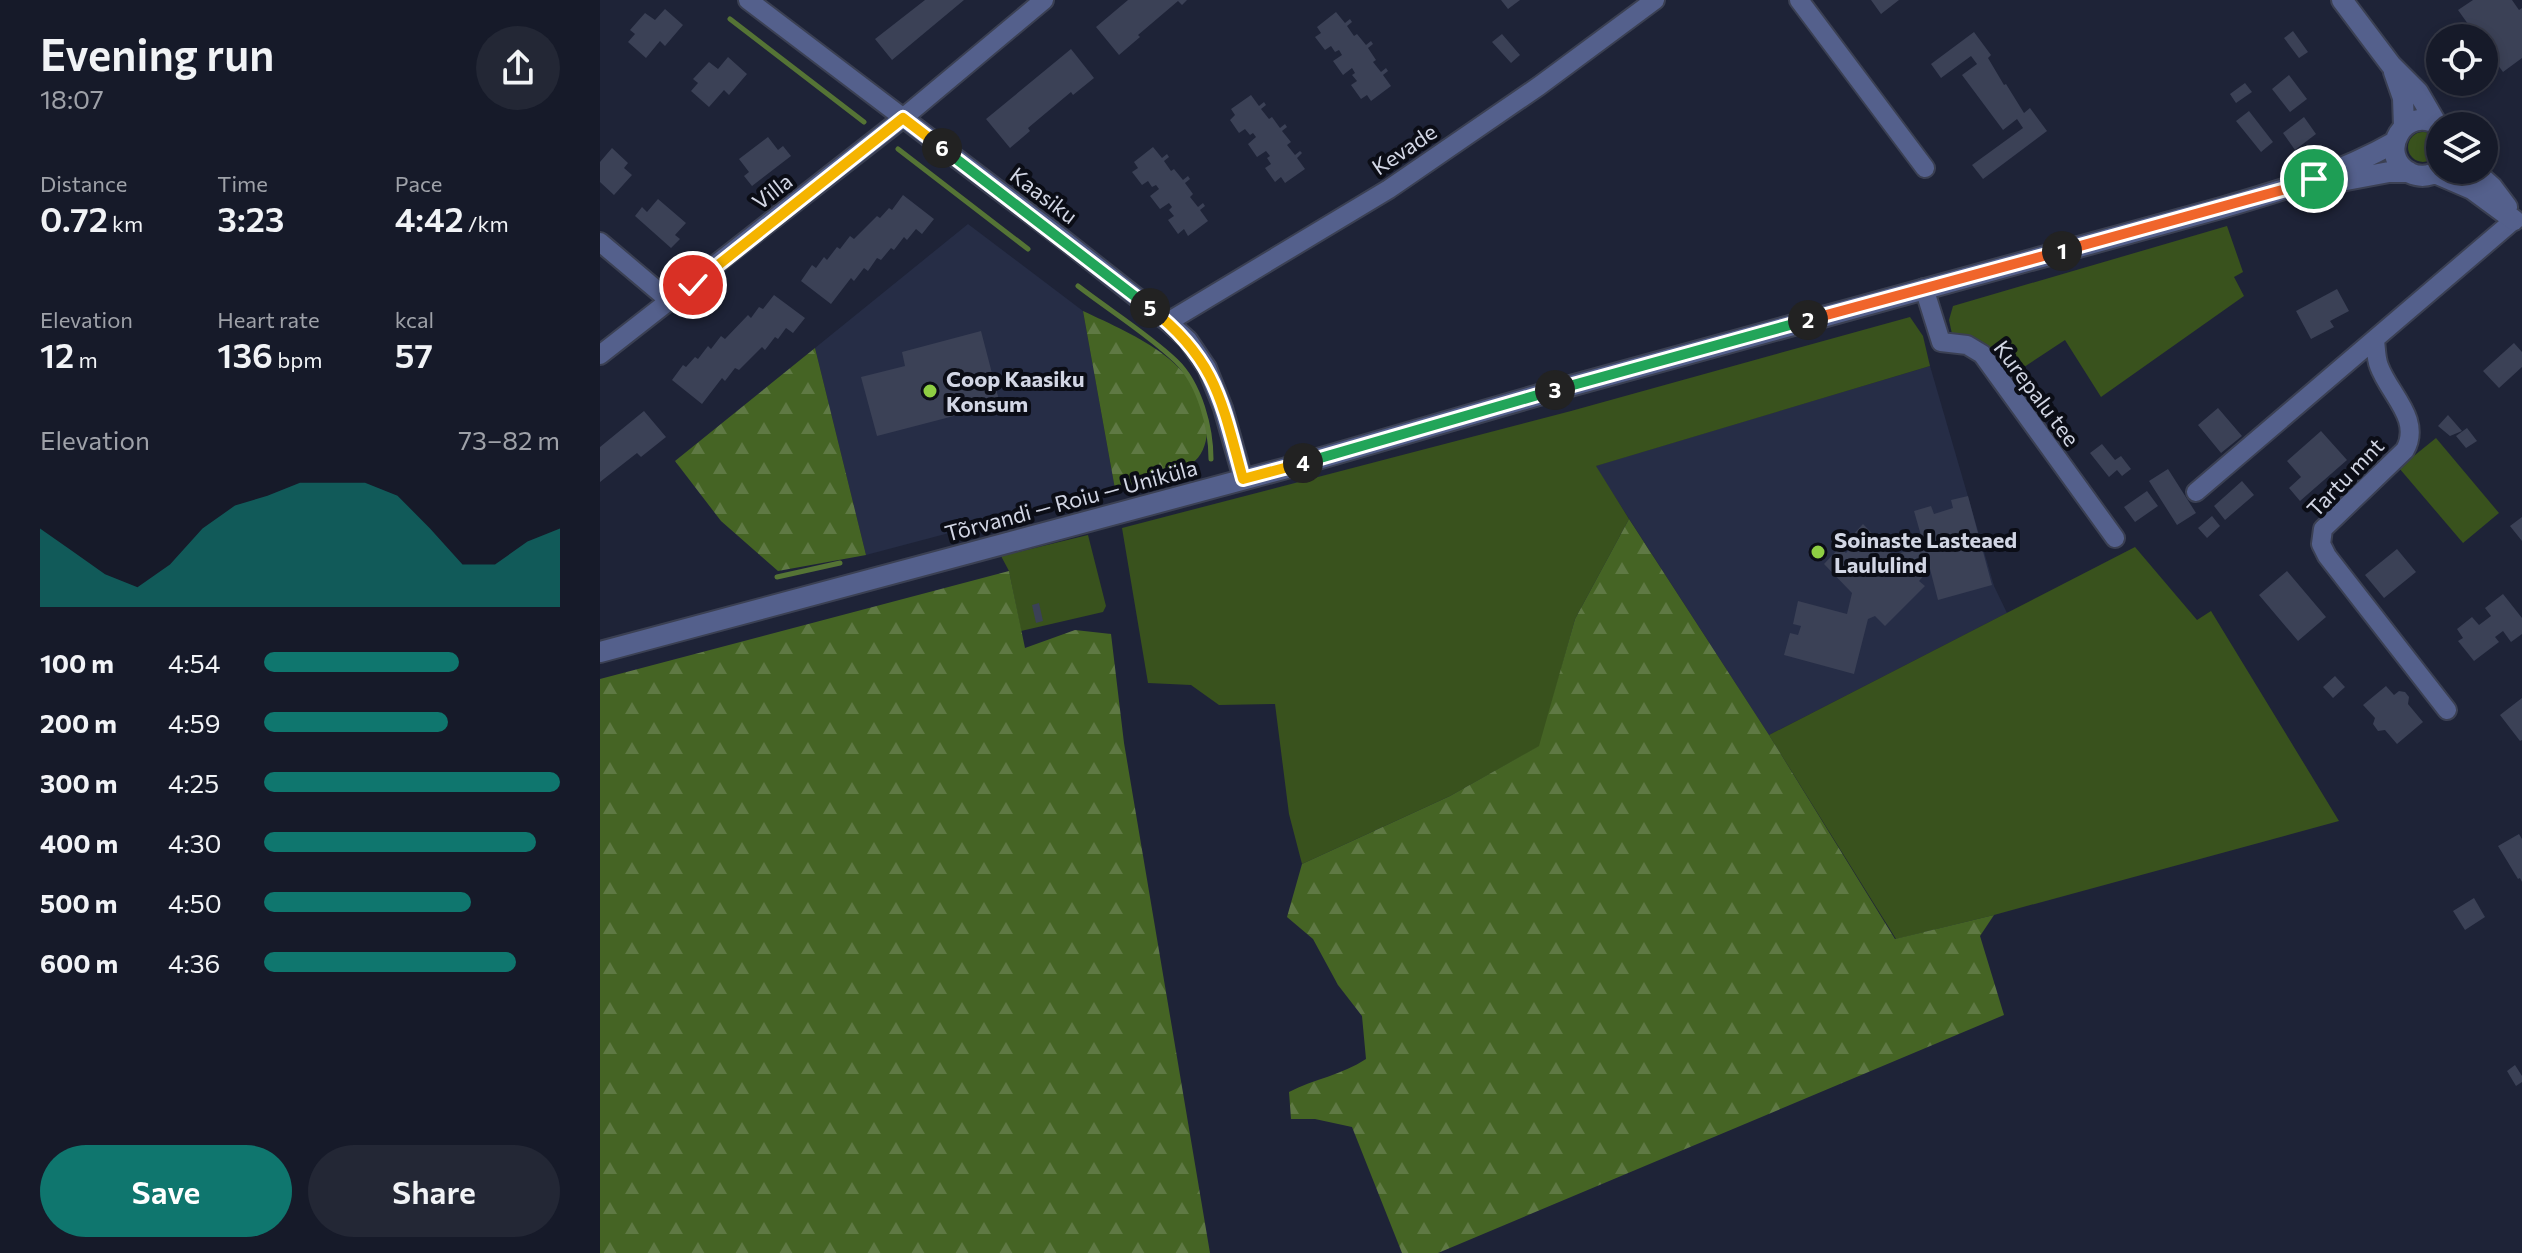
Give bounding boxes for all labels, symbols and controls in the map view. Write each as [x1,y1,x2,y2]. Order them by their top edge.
map controls [2426,24,2498,184]
button: locate [2426,24,2498,96]
text: Evening run [40,26,274,80]
button: share [476,26,560,110]
text: 18:07 [40,83,104,114]
button: layers [2426,112,2498,184]
street label: Kevade [1367,118,1441,180]
pin: 6 [922,128,962,168]
text: 6 [935,134,949,161]
pin [2280,145,2348,213]
icon: arrive [2292,157,2336,201]
street label: Kaasiku [1005,161,1083,229]
street label: Villa [747,167,797,215]
text: Distance [40,170,127,197]
text: Time [217,170,268,197]
text: Pace [395,170,442,197]
text: 0.72 [40,197,108,239]
text: 3:23 [217,197,285,239]
text: 4:42 [395,197,464,239]
text: km [108,210,143,237]
text: /km [464,210,509,237]
pin: 1 [2042,231,2082,271]
text: 1 [2057,237,2067,264]
pin [659,251,727,319]
icon: check [671,263,715,307]
pin: 5 [1130,288,1170,328]
text: 5 [1144,294,1156,321]
pin: 2 [1788,300,1828,340]
text: Elevation [40,306,133,333]
text: Heart rate [217,306,320,333]
text: kcal [395,306,434,333]
text: 2 [1802,306,1814,333]
text: 12 [40,333,74,375]
text: 136 [217,333,273,375]
text: 57 [395,333,433,375]
street label: Kurepalu tee [1988,335,2086,451]
text: m [74,346,98,373]
text: bpm [273,346,322,373]
place label: Coop Kaasiku Konsum [946,365,1085,417]
pin: 3 [1535,370,1575,410]
text: 3 [1549,376,1561,403]
marker: Coop Kaasiku Konsum [921,382,939,400]
text: Elevation [40,424,150,455]
text: 73–82 m [458,424,560,455]
street label: Tartu mnt [2301,432,2389,522]
pin: 4 [1283,443,1323,483]
text: 4 [1296,449,1310,476]
street label: Tõrvandi — Roiu — Uniküla [942,453,1200,547]
place label: Soinaste Lasteaed Laululind [1834,526,2017,578]
marker: Soinaste Lasteaed Laululind [1809,543,1827,561]
text: 100 m [40,647,114,678]
text: 4:54 [168,647,220,678]
text: 200 m [40,707,117,738]
text: 4:59 [168,707,220,738]
text: 300 m [40,767,117,798]
text: 4:25 [168,767,219,798]
text: 400 m [40,827,118,858]
text: 4:30 [168,827,222,858]
text: 500 m [40,887,117,918]
text: 4:50 [168,887,222,918]
text: 600 m [40,947,118,978]
text: 4:36 [168,947,220,978]
button: Save [40,1145,292,1237]
button: Share [308,1145,560,1237]

